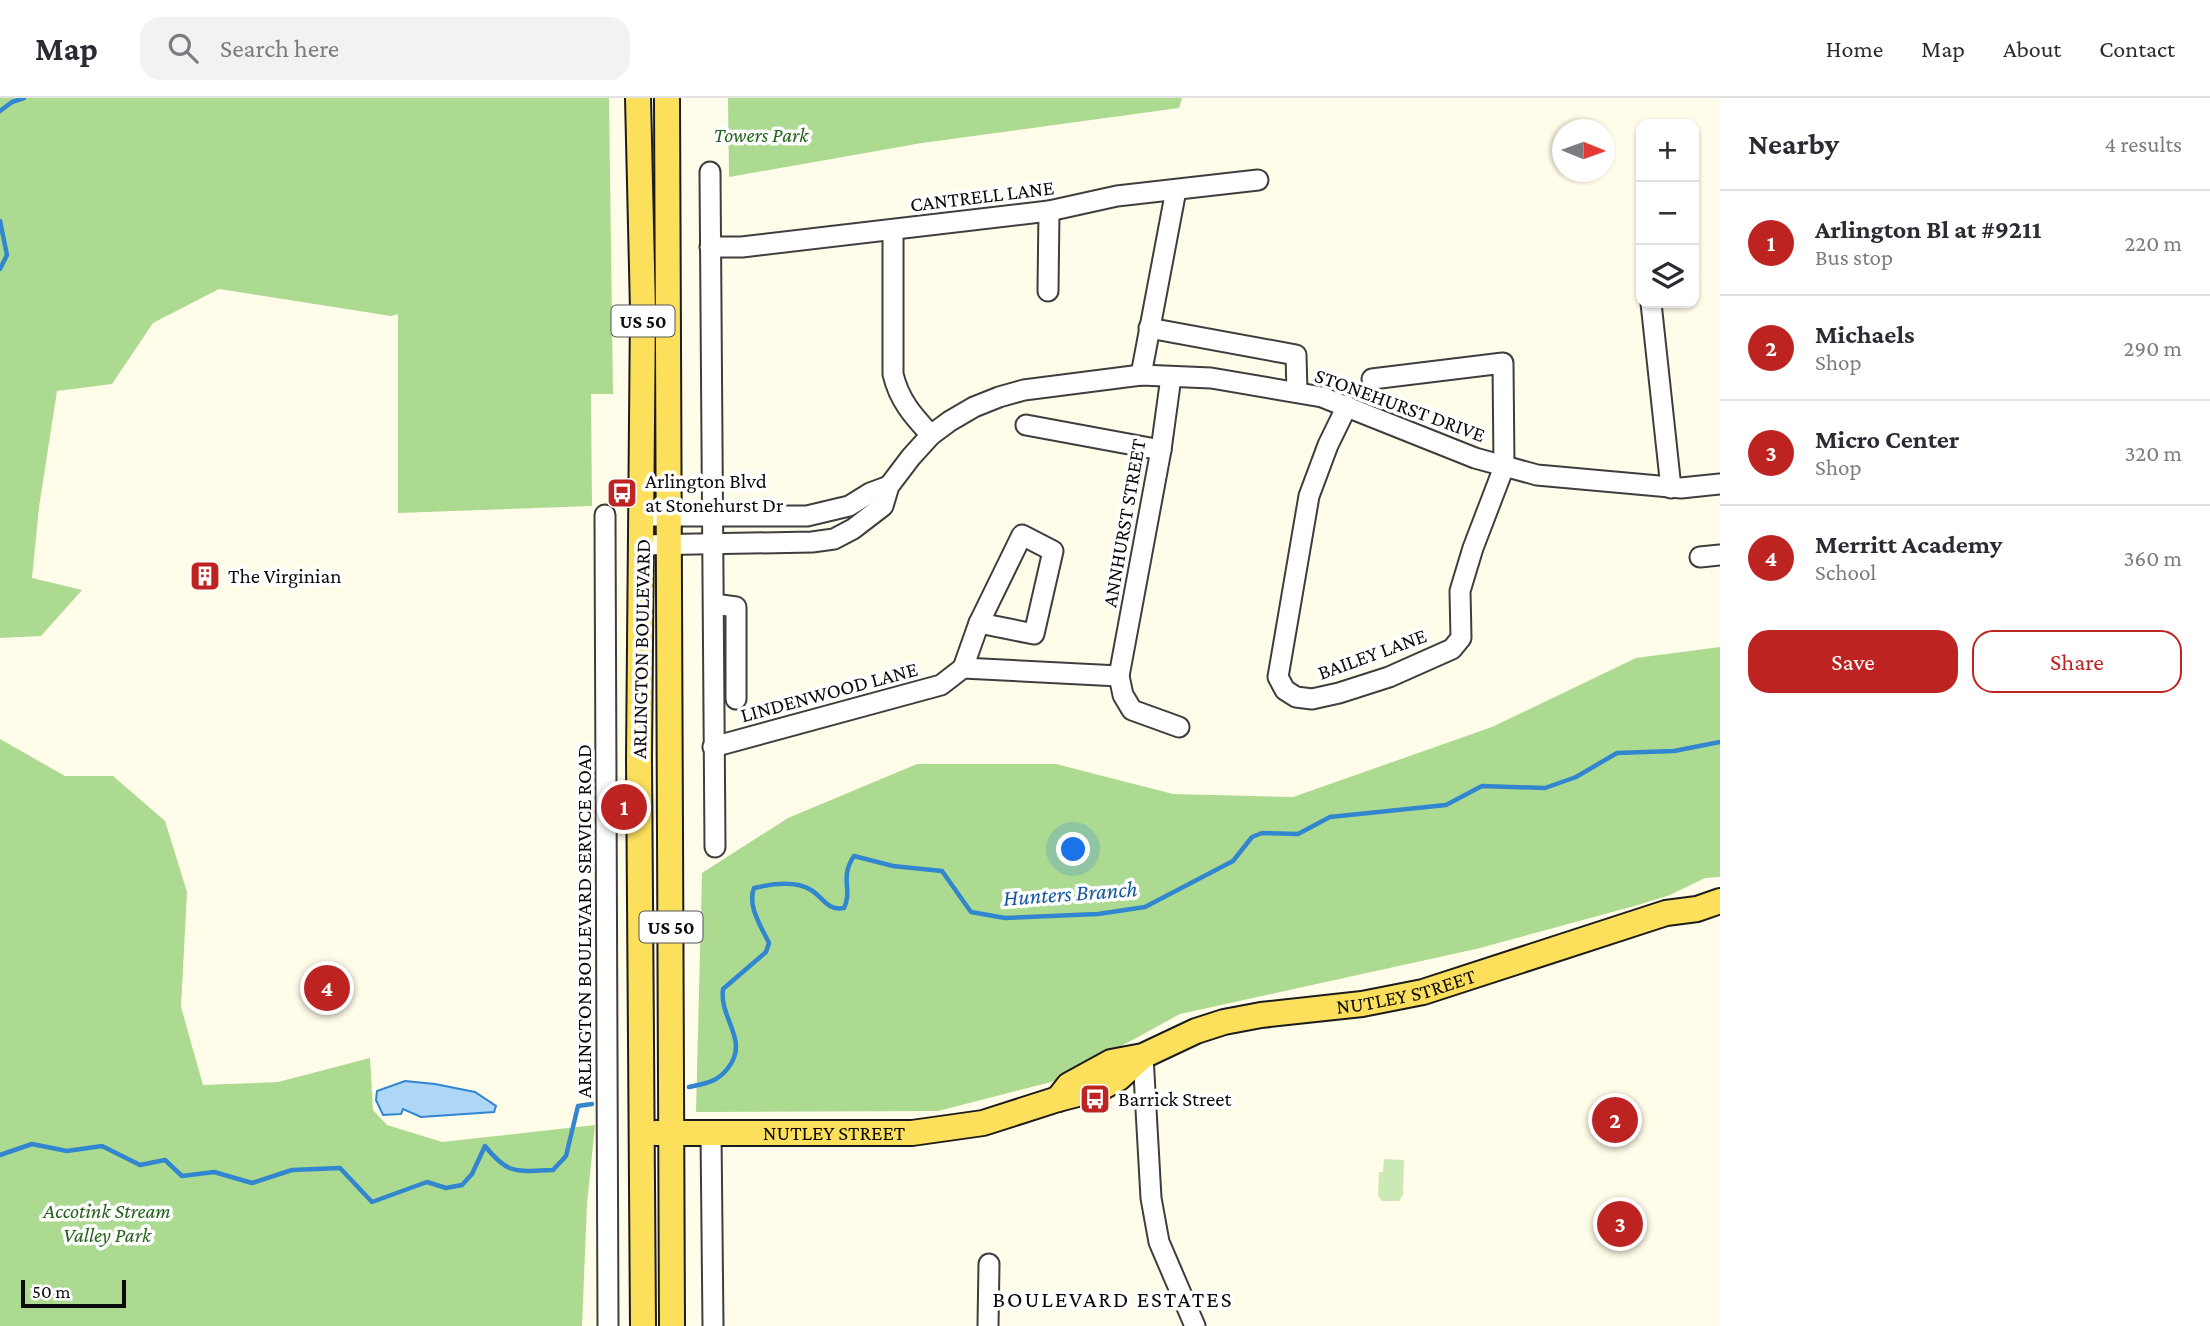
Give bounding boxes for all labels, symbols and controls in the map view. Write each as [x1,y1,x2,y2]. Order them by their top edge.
search box [140,17,630,80]
icon: search [164,29,202,67]
text: Map [35,30,98,67]
text: Search here [220,34,339,63]
text: Home [1826,35,1883,62]
text: Map [1921,35,1965,62]
text: About [2003,35,2061,62]
text: Contact [2099,35,2175,62]
north arrow [1552,119,1615,182]
map controls [1636,119,1699,308]
button: + [1636,119,1699,182]
park label: Towers Park [714,123,809,147]
text: Nearby [1748,127,1839,160]
text: 4 results [2104,131,2182,157]
street label: CANTRELL LANE [909,175,1055,217]
button: − [1636,182,1699,245]
text: Arlington Bl at #9211 [1815,215,2041,244]
text: 1 [1767,230,1775,256]
text: 220 m [2124,230,2182,256]
text: Bus stop [1815,244,1893,270]
button: layers [1636,245,1699,308]
road number: US 50 [612,306,674,336]
text: Michaels [1815,320,1915,349]
text: 2 [1765,335,1777,361]
text: 290 m [2124,335,2182,361]
text: Shop [1815,349,1862,375]
street label: STONEHURST DRIVE [1312,363,1488,447]
text: Micro Center [1815,425,1959,454]
street label: ANNHURST STREET [1097,436,1151,609]
text: 3 [1765,440,1777,466]
text: 320 m [2124,440,2182,466]
text: Shop [1815,454,1862,480]
place label: Arlington Blvd at Stonehurst Dr [645,469,784,517]
bus stop icon: Arlington Blvd at Stonehurst Dr [605,476,639,510]
text: Merritt Academy [1815,530,2002,559]
street label: ARLINGTON BOULEVARD [627,539,655,759]
text: 4 [1765,545,1777,571]
text: 360 m [2124,545,2182,571]
building icon: The Virginian [188,559,222,593]
text: School [1815,559,1876,585]
place label: The Virginian [228,564,342,588]
street label: BAILEY LANE [1314,623,1430,685]
button: Save [1748,630,1958,693]
button: Share [1972,630,2182,693]
street label: LINDENWOOD LANE [738,657,920,727]
street label: ARLINGTON BOULEVARD SERVICE ROAD [572,744,596,1098]
pin: 1 [601,781,647,833]
your location [1056,832,1090,866]
water label: Hunters Branch [1002,875,1138,911]
road number: US 50 [640,912,702,942]
pin: 4 [304,962,350,1014]
street label: NUTLEY STREET [1335,964,1479,1019]
bus stop icon: Barrick Street [1078,1082,1112,1116]
place label: Barrick Street [1118,1087,1232,1111]
pin: 2 [1592,1094,1638,1146]
street label: NUTLEY STREET [763,1121,906,1145]
pin: 3 [1597,1198,1643,1250]
park label: Accotink Stream Valley Park [42,1199,171,1247]
scale bar [21,1277,126,1309]
text: 50 m [32,1281,71,1302]
district label: BOULEVARD ESTATES [992,1286,1234,1312]

